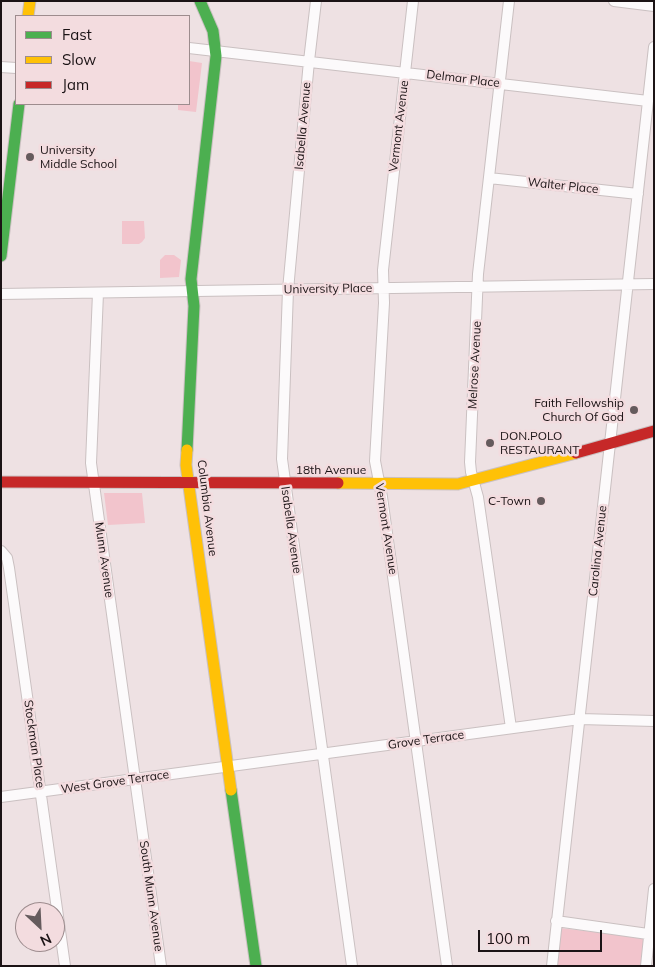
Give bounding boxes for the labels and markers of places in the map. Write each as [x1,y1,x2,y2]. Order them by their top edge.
place label: University Middle School [40,143,117,171]
marker: University Middle School [24,151,36,163]
place label: Faith Fellowship Church Of God [534,396,624,424]
marker: Faith Fellowship Church Of God [628,404,640,416]
place label: DON.POLO RESTAURANT [500,429,580,457]
marker: DON.POLO RESTAURANT [484,437,496,449]
place label: C-Town [488,494,531,508]
marker: C-Town [535,495,547,507]

